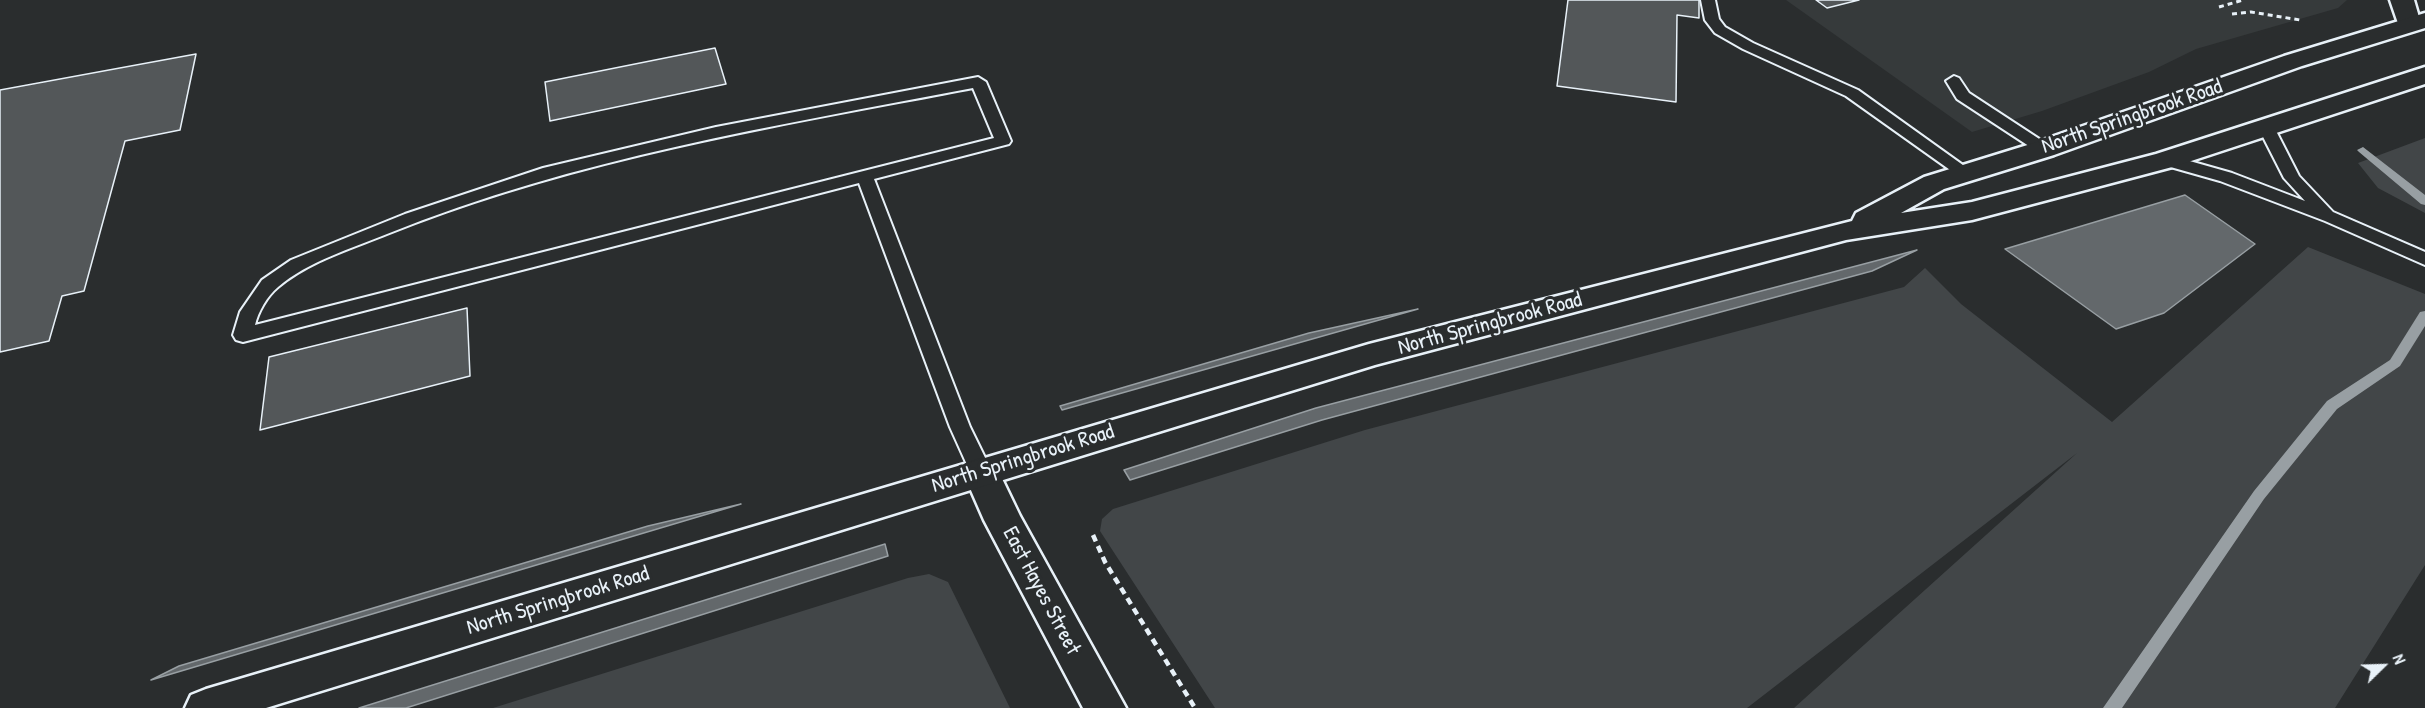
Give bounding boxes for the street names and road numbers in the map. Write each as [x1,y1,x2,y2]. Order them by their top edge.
street label: North Springbrook Road [2038,74,2226,160]
street label: North Springbrook Road [1395,287,1585,361]
street label: North Springbrook Road [929,419,1117,499]
street label: East Hayes Street [996,522,1086,660]
street label: North Springbrook Road [464,561,652,641]

